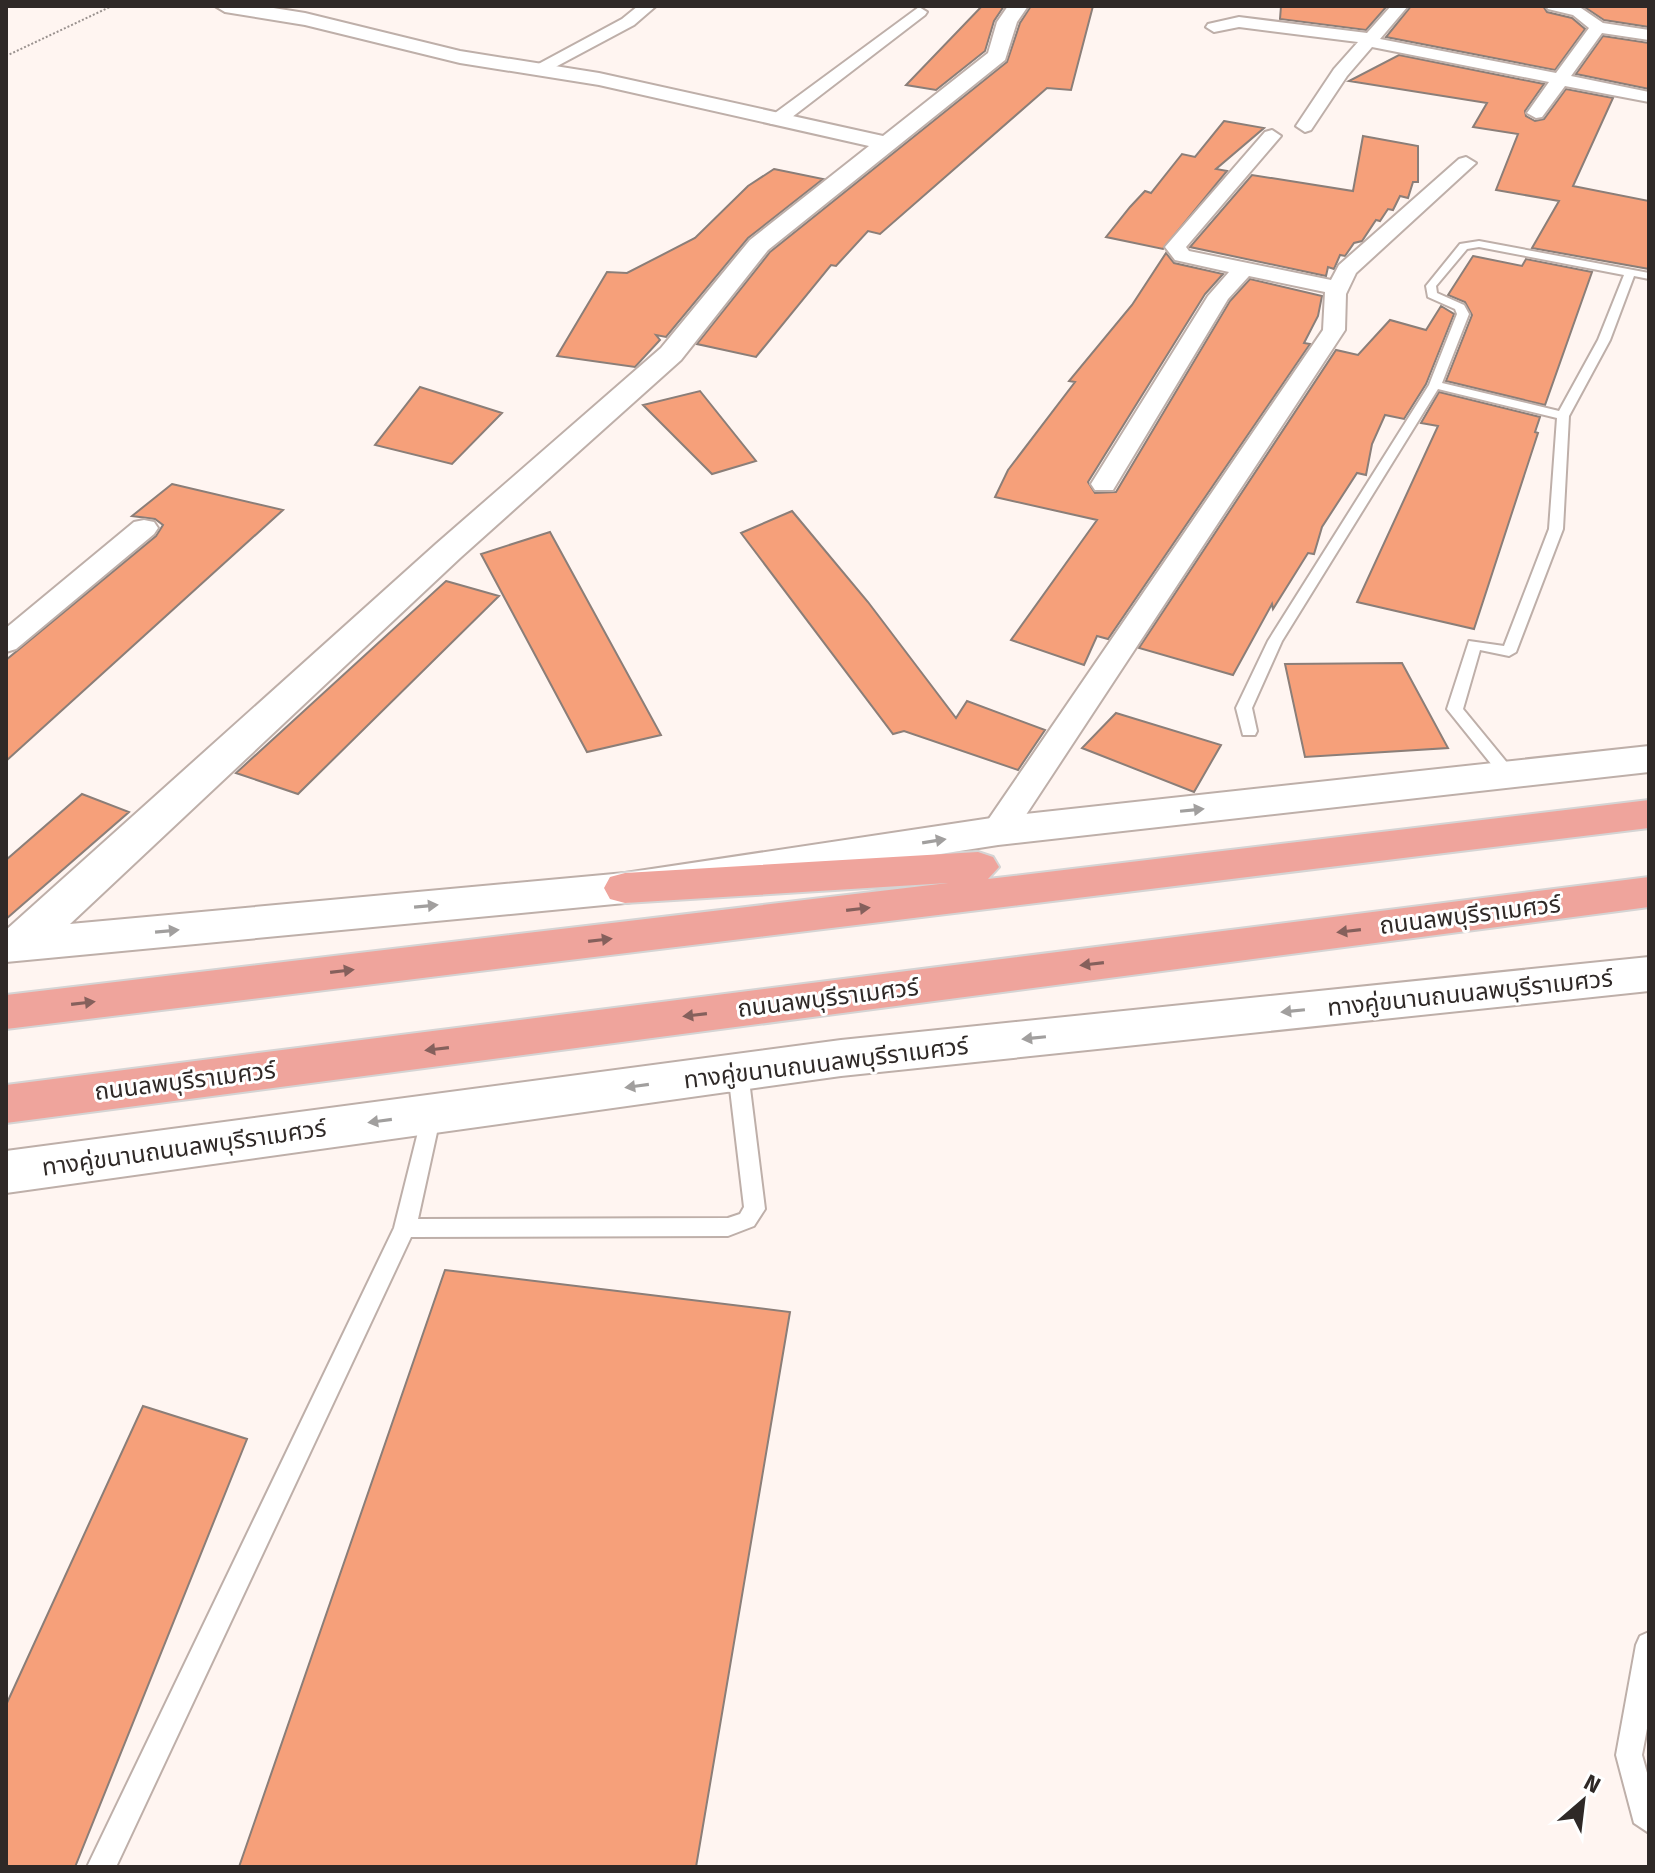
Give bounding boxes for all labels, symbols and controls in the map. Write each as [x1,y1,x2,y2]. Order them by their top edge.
one-way arrow [1180,804,1205,817]
one-way arrow [922,834,947,847]
street label: ถนนลพบุรีราเมศวร์ [1378,890,1563,941]
one-way arrow [414,900,439,913]
one-way arrow [846,902,871,915]
one-way arrow [155,924,180,937]
one-way arrow [1337,924,1362,937]
one-way arrow [588,933,613,946]
one-way arrow [1079,958,1104,971]
street label: ทางคู่ขนานถนนลพบุรีราเมศวร์ [1326,964,1615,1023]
one-way arrow [329,965,354,978]
street label: ถนนลพบุรีราเมศวร์ [736,973,921,1024]
one-way arrow [71,996,96,1009]
one-way arrow [1280,1005,1305,1018]
one-way arrow [682,1009,707,1022]
street label: ทางคู่ขนานถนนลพบุรีราเมศวร์ [682,1031,971,1095]
one-way arrow [1021,1032,1046,1045]
one-way arrow [424,1042,449,1055]
street label: ถนนลพบุรีราเมศวร์ [93,1056,278,1107]
one-way arrow [624,1080,649,1093]
street label: ทางคู่ขนานถนนลพบุรีราเมศวร์ [40,1114,329,1183]
one-way arrow [367,1115,392,1128]
north arrow [1543,1761,1623,1841]
text: N [1579,1768,1605,1799]

